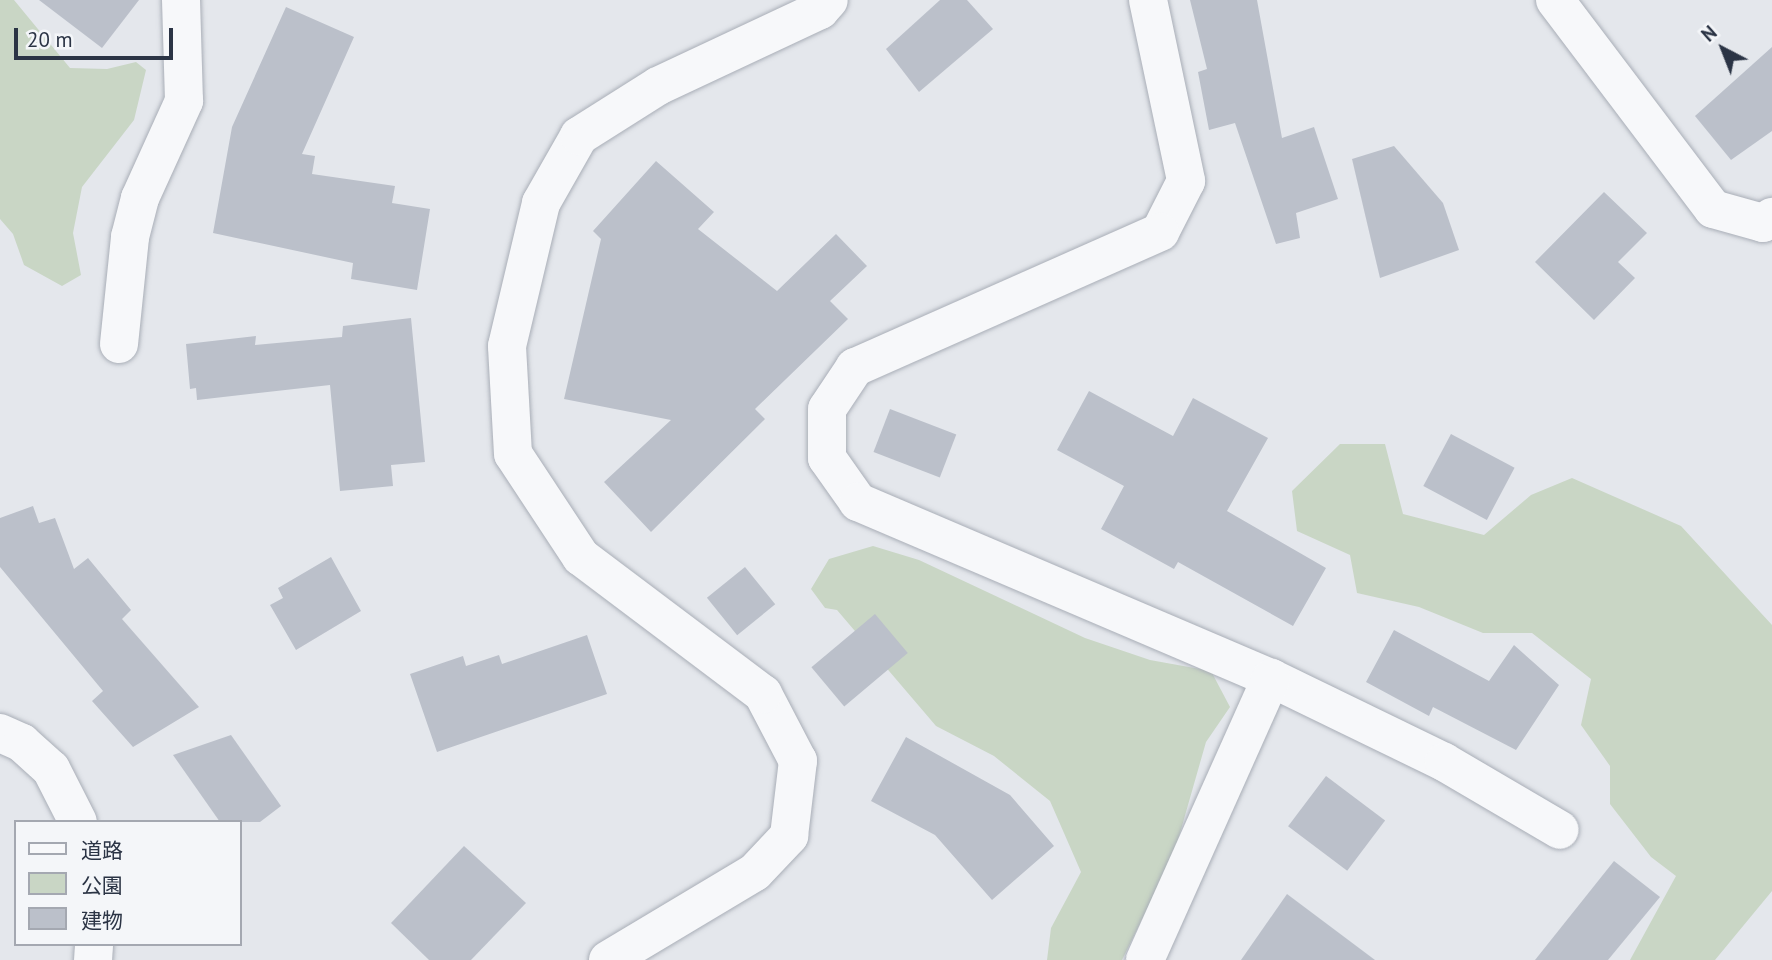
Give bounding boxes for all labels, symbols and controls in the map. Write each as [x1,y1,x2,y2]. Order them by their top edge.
scale bar [18,14,177,58]
north arrow [1688,14,1758,84]
text: N [1696,20,1722,46]
text: 20 m [27,26,73,53]
legend [14,820,242,946]
text: 道路 [81,837,123,864]
text: 公園 [81,872,123,899]
text: 建物 [81,907,123,934]

